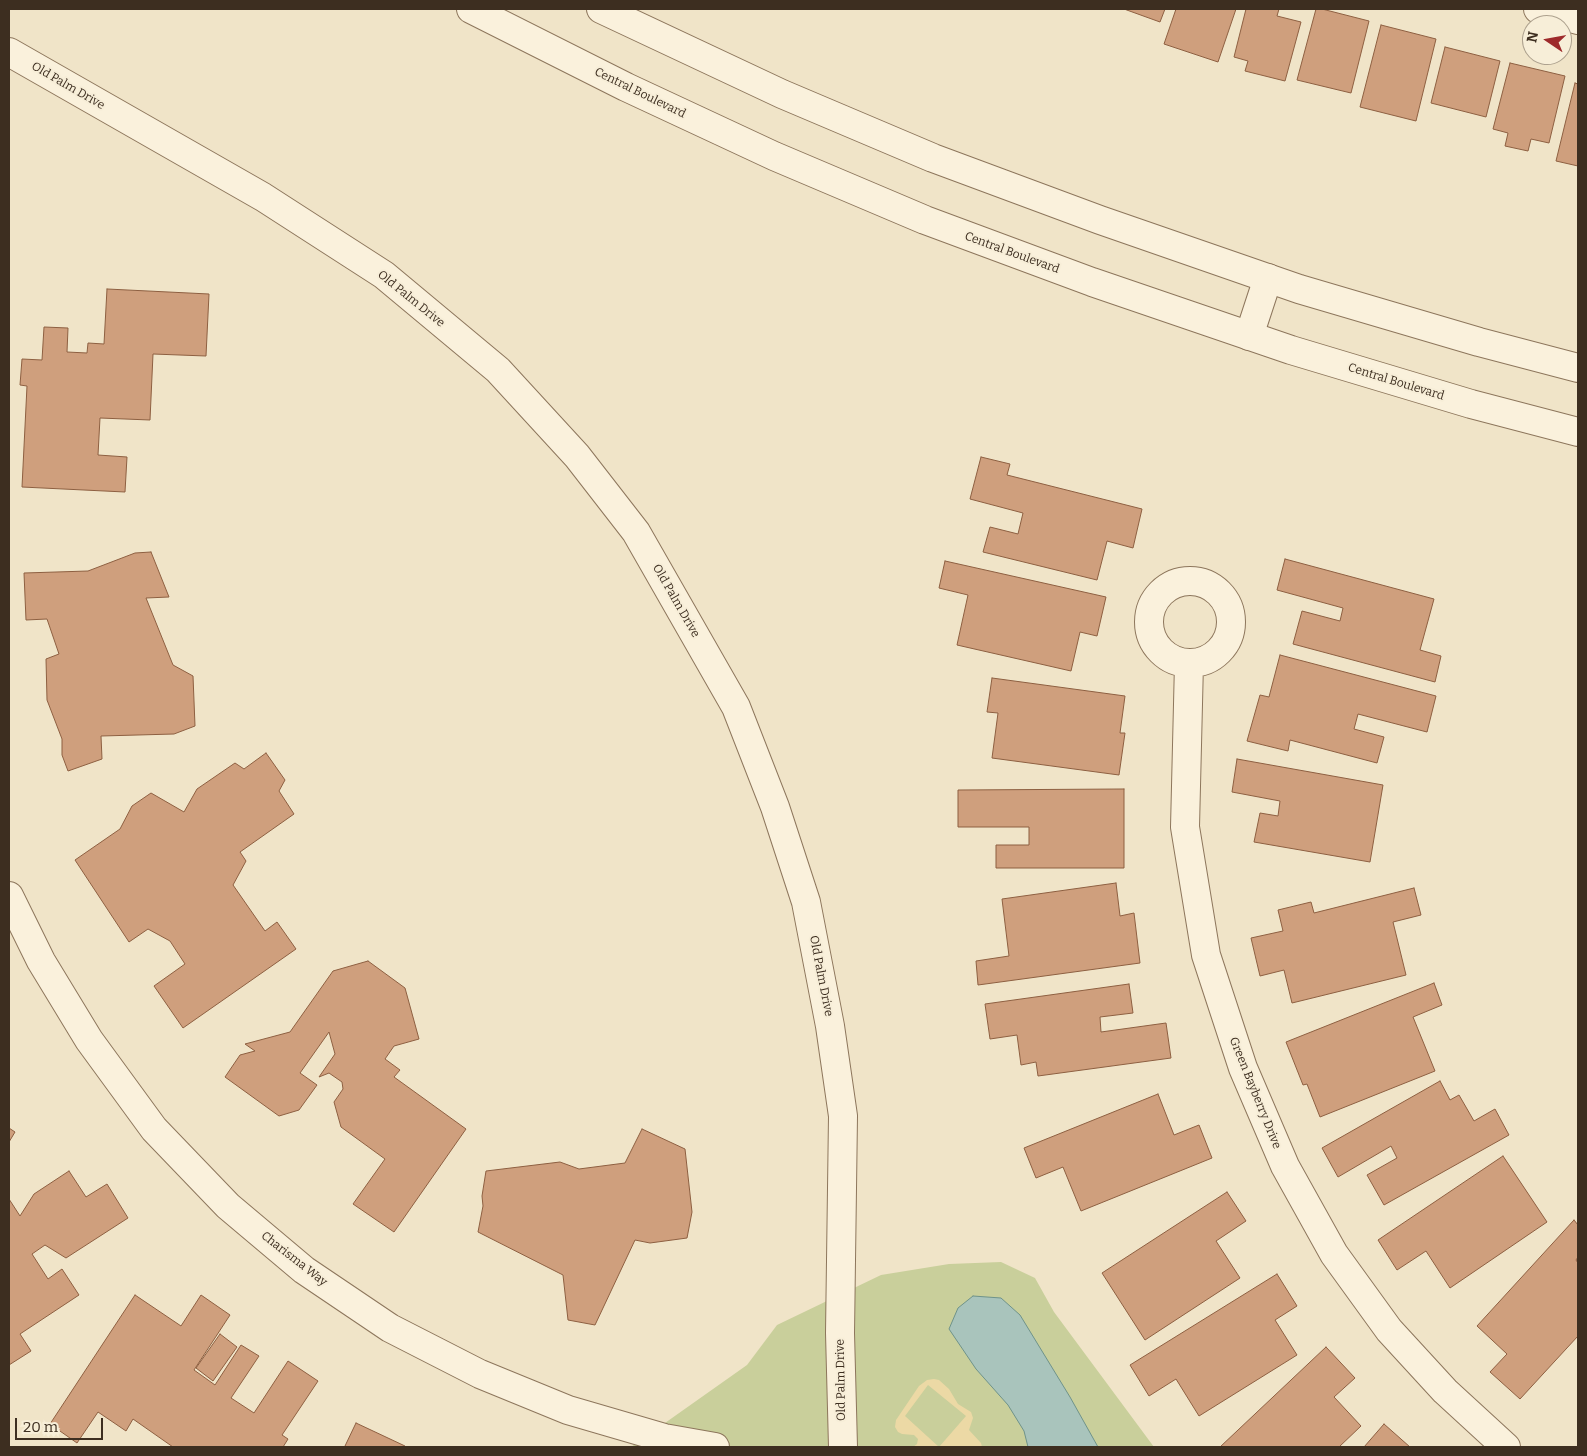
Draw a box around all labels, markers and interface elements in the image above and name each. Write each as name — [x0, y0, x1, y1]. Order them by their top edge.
north arrow — [1522, 15, 1572, 65]
text: N — [1523, 30, 1542, 44]
street label: Old Palm Drive — [29, 59, 107, 113]
street label: Central Boulevard — [592, 65, 688, 121]
street label: Central Boulevard — [963, 229, 1061, 277]
street label: Old Palm Drive — [375, 268, 447, 330]
street label: Central Boulevard — [1346, 361, 1446, 403]
street label: Old Palm Drive — [649, 562, 703, 640]
street label: Old Palm Drive — [806, 934, 836, 1018]
street label: Green Bayberry Drive — [1226, 1035, 1284, 1151]
street label: Charisma Way — [258, 1229, 330, 1289]
street label: Old Palm Drive — [833, 1339, 849, 1421]
scale bar — [18, 1408, 105, 1440]
text: 20 m — [23, 1418, 58, 1436]

